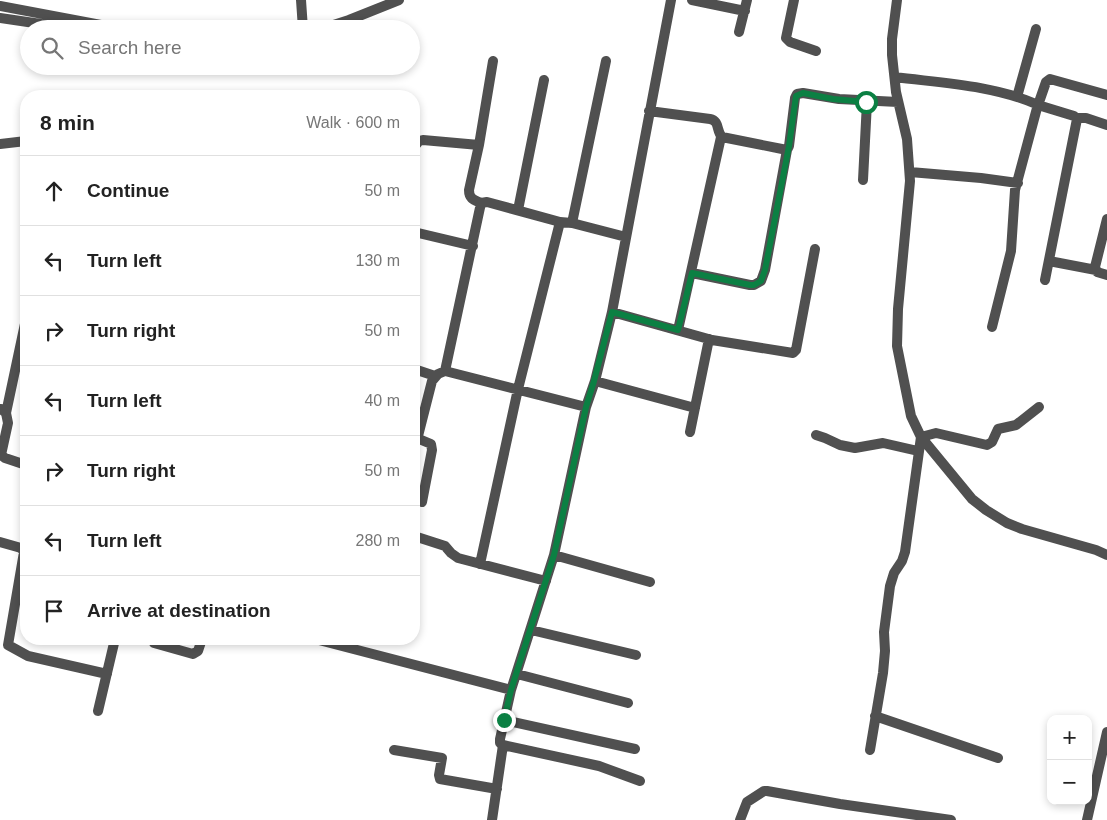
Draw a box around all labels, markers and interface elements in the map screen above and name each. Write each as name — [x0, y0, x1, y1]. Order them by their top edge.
search box — [20, 20, 420, 75]
icon: search — [38, 34, 66, 62]
text: Search here — [78, 37, 182, 58]
route start — [855, 91, 878, 114]
text: 8 min — [40, 111, 95, 134]
text: Walk · 600 m — [306, 114, 400, 131]
icon: ahead — [40, 177, 68, 205]
text: Continue — [87, 180, 169, 201]
text: 50 m — [364, 182, 400, 199]
icon: left — [40, 247, 68, 275]
text: Turn left — [87, 250, 162, 271]
text: 130 m — [356, 252, 400, 269]
icon: right — [40, 317, 68, 345]
text: Turn right — [87, 320, 175, 341]
text: 50 m — [364, 322, 400, 339]
icon: left — [40, 387, 68, 415]
text: Turn left — [87, 390, 162, 411]
text: 40 m — [364, 392, 400, 409]
icon: right — [40, 457, 68, 485]
text: Turn right — [87, 460, 175, 481]
text: 50 m — [364, 462, 400, 479]
icon: left — [40, 527, 68, 555]
text: Turn left — [87, 530, 162, 551]
text: 280 m — [356, 532, 400, 549]
icon: arrive — [40, 597, 68, 625]
text: Arrive at destination — [87, 600, 271, 621]
route end — [493, 709, 516, 732]
map controls — [1047, 715, 1092, 805]
button: + — [1047, 715, 1092, 760]
button: − — [1047, 760, 1092, 805]

